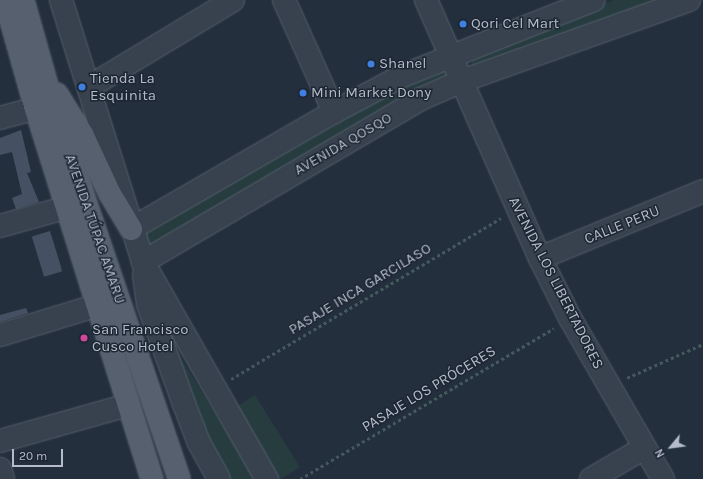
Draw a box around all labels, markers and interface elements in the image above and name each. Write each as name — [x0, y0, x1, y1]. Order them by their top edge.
place label: Qori Cel Mart — [471, 15, 559, 33]
marker: Qori Cel Mart — [458, 19, 468, 29]
place label: Shanel — [379, 55, 426, 73]
marker: Shanel — [366, 59, 376, 69]
place label: Tienda La Esquinita — [90, 69, 156, 104]
marker: Tienda La Esquinita — [77, 82, 87, 92]
place label: Mini Market Dony — [311, 84, 431, 102]
marker: Mini Market Dony — [298, 88, 308, 98]
street label: AVENIDA QOSQO — [291, 109, 395, 179]
street label: AVENIDA TÚPAC AMARU — [61, 152, 129, 306]
street label: AVENIDA LOS LIBERTADORES — [505, 194, 607, 372]
street label: CALLE PERU — [582, 202, 662, 248]
street label: PASAJE INCA GARCILASO — [285, 239, 435, 339]
place label: San Francisco Cusco Hotel — [92, 320, 189, 355]
marker: San Francisco Cusco Hotel — [79, 333, 89, 343]
street label: PASAJE LOS PRÓCERES — [359, 342, 499, 436]
north arrow — [651, 427, 691, 467]
scale bar — [14, 441, 65, 467]
text: N — [652, 446, 668, 460]
text: 20 m — [19, 449, 47, 463]

